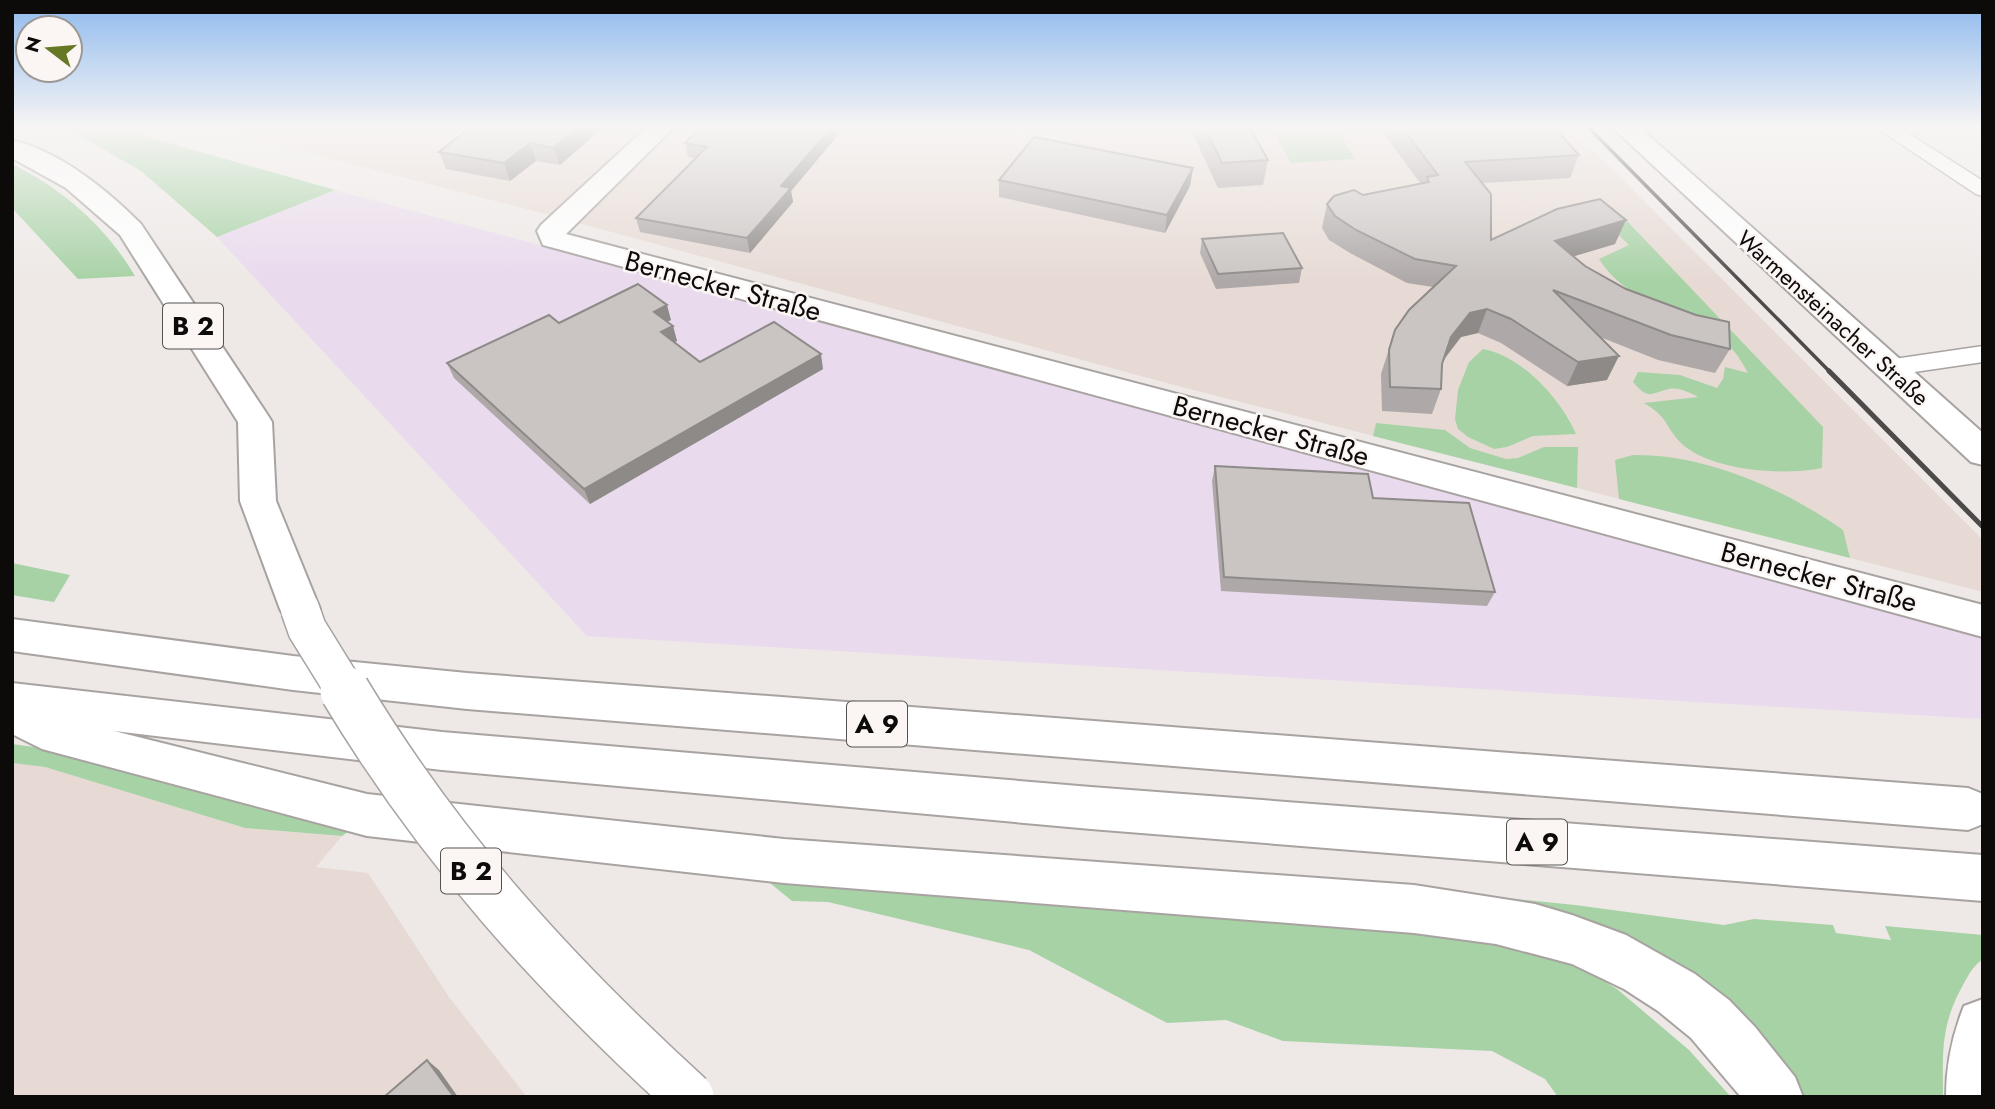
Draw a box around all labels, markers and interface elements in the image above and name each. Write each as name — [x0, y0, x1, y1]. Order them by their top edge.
north arrow — [14, 14, 84, 84]
text: N — [18, 33, 48, 55]
street label: Warmensteinacher Straße — [1729, 222, 1937, 414]
street label: Bernecker Straße — [620, 240, 826, 332]
road number: B 2 — [163, 304, 223, 348]
street label: Bernecker Straße — [1168, 385, 1374, 477]
street label: Bernecker Straße — [1716, 531, 1922, 623]
road number: A 9 — [847, 702, 907, 746]
road number: A 9 — [1507, 820, 1567, 864]
road number: B 2 — [441, 848, 501, 894]

